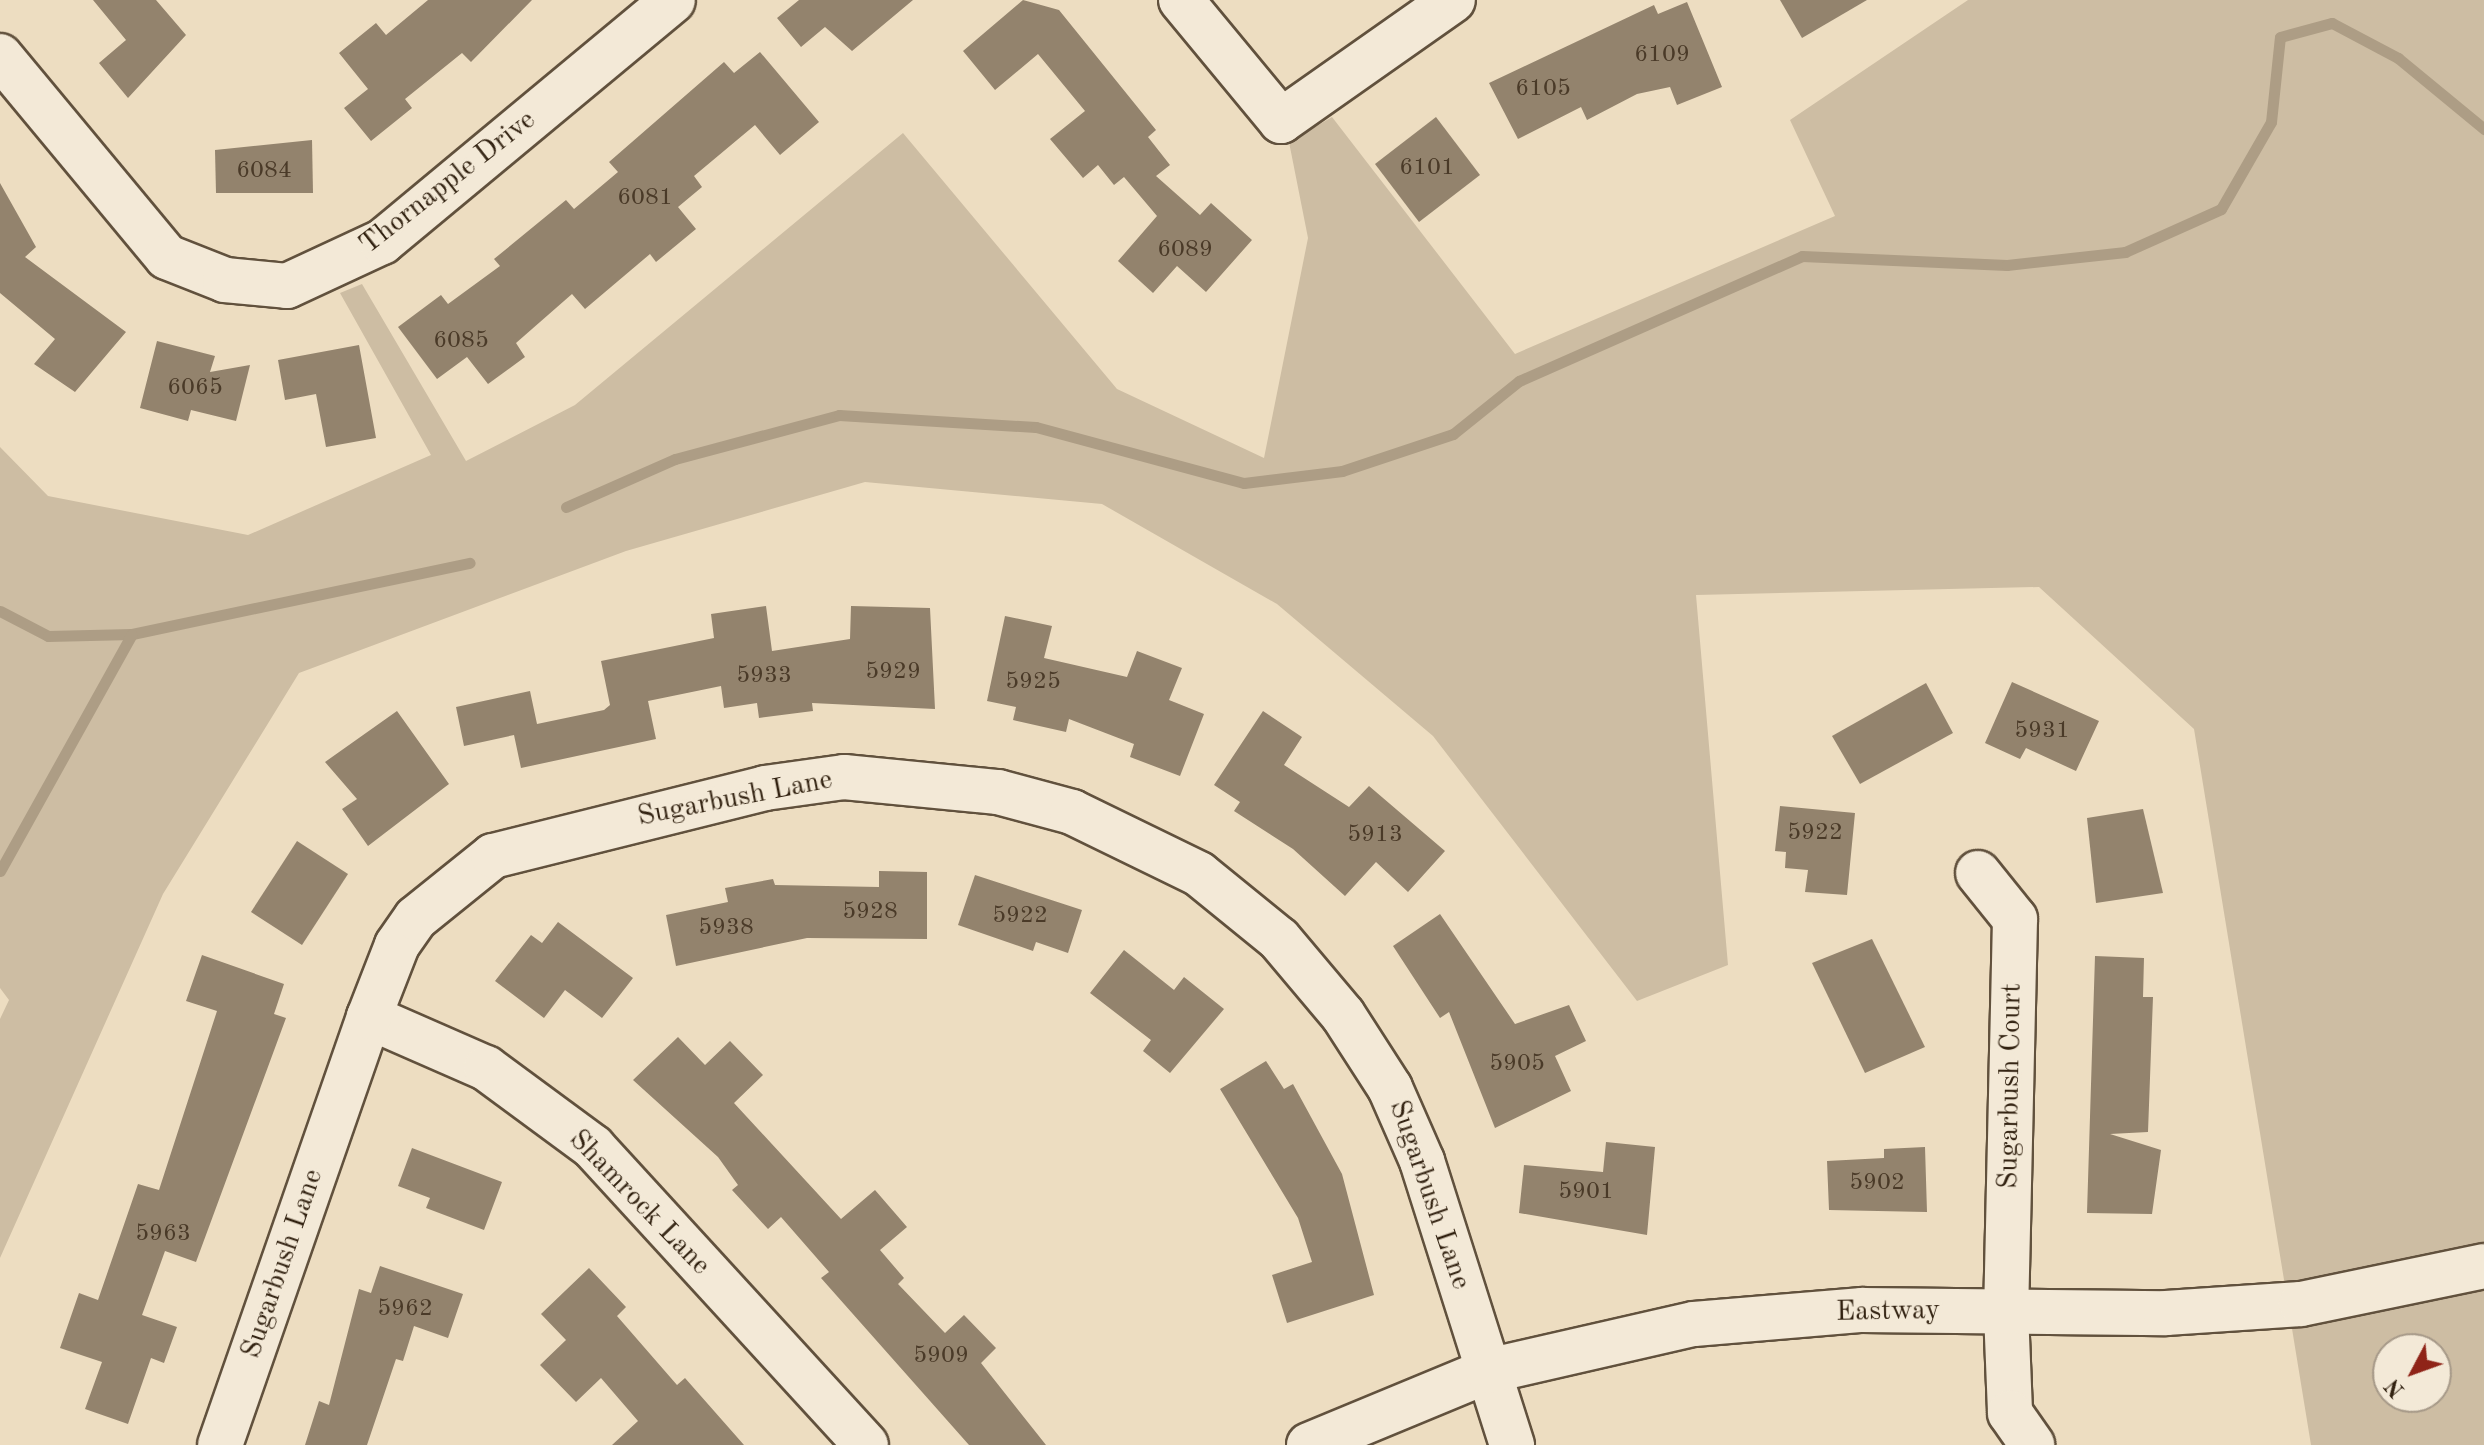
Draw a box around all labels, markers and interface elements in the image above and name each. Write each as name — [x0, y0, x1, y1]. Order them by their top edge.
house number: 6109 — [1634, 42, 1690, 70]
house number: 6105 — [1515, 76, 1571, 104]
street label: Thornapple Drive — [353, 104, 543, 262]
house number: 6101 — [1399, 155, 1455, 183]
house number: 6084 — [236, 158, 292, 186]
house number: 6081 — [617, 185, 673, 213]
house number: 6089 — [1157, 237, 1213, 265]
house number: 6085 — [433, 328, 489, 356]
house number: 6065 — [167, 375, 223, 403]
house number: 5929 — [865, 659, 921, 687]
house number: 5933 — [736, 663, 792, 691]
house number: 5925 — [1005, 669, 1061, 697]
house number: 5931 — [2014, 718, 2070, 746]
street label: Sugarbush Lane — [635, 764, 835, 834]
house number: 5922 — [1787, 820, 1843, 848]
house number: 5913 — [1347, 822, 1403, 850]
house number: 5928 — [842, 899, 898, 927]
house number: 5922 — [992, 903, 1048, 931]
house number: 5938 — [698, 915, 754, 943]
street label: Sugarbush Court — [1992, 983, 2030, 1189]
house number: 5905 — [1489, 1051, 1545, 1079]
street label: Sugarbush Lane — [1381, 1096, 1477, 1294]
street label: Shamrock Lane — [561, 1123, 717, 1283]
street label: Sugarbush Lane — [235, 1165, 331, 1363]
house number: 5902 — [1849, 1170, 1905, 1198]
house number: 5901 — [1558, 1179, 1614, 1207]
house number: 5963 — [135, 1221, 191, 1249]
street label: Eastway — [1836, 1294, 1940, 1330]
house number: 5962 — [377, 1296, 433, 1324]
north arrow — [2372, 1333, 2452, 1413]
house number: 5909 — [913, 1343, 969, 1371]
text: N — [2382, 1374, 2409, 1401]

